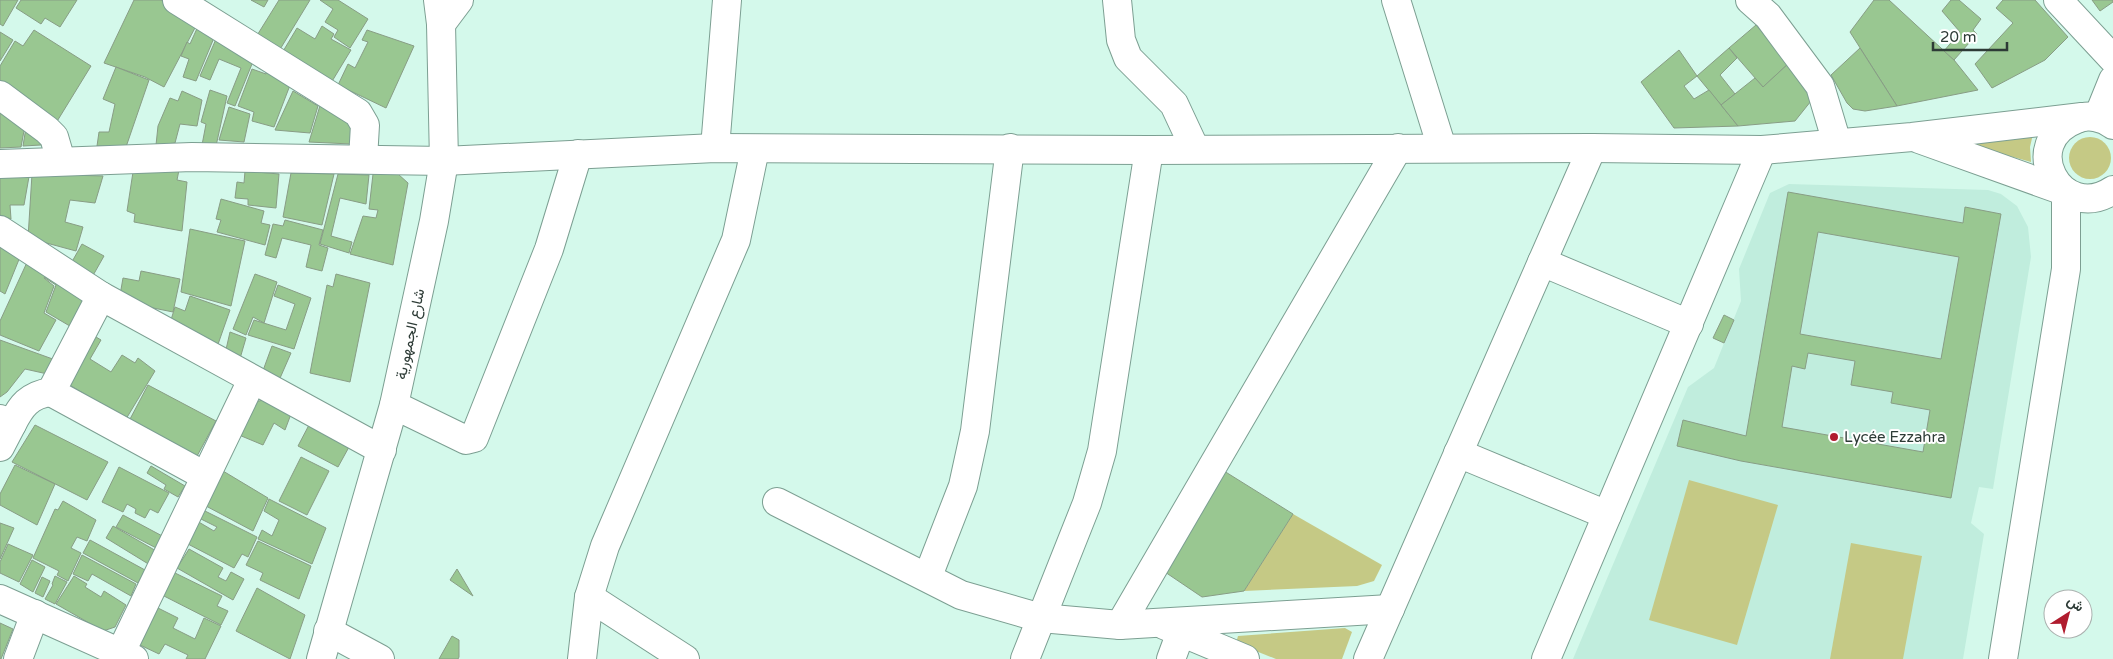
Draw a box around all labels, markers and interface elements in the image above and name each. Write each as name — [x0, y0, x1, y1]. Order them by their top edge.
scale bar — [1933, 20, 2007, 52]
text: 20 m — [1940, 28, 1977, 46]
street label: شارع الجمهورية — [392, 287, 430, 381]
place label: Lycée Ezzahra — [1844, 428, 1946, 446]
marker: Lycée Ezzahra — [1828, 431, 1840, 443]
north arrow — [2043, 589, 2093, 639]
text: ش — [2064, 592, 2087, 616]

